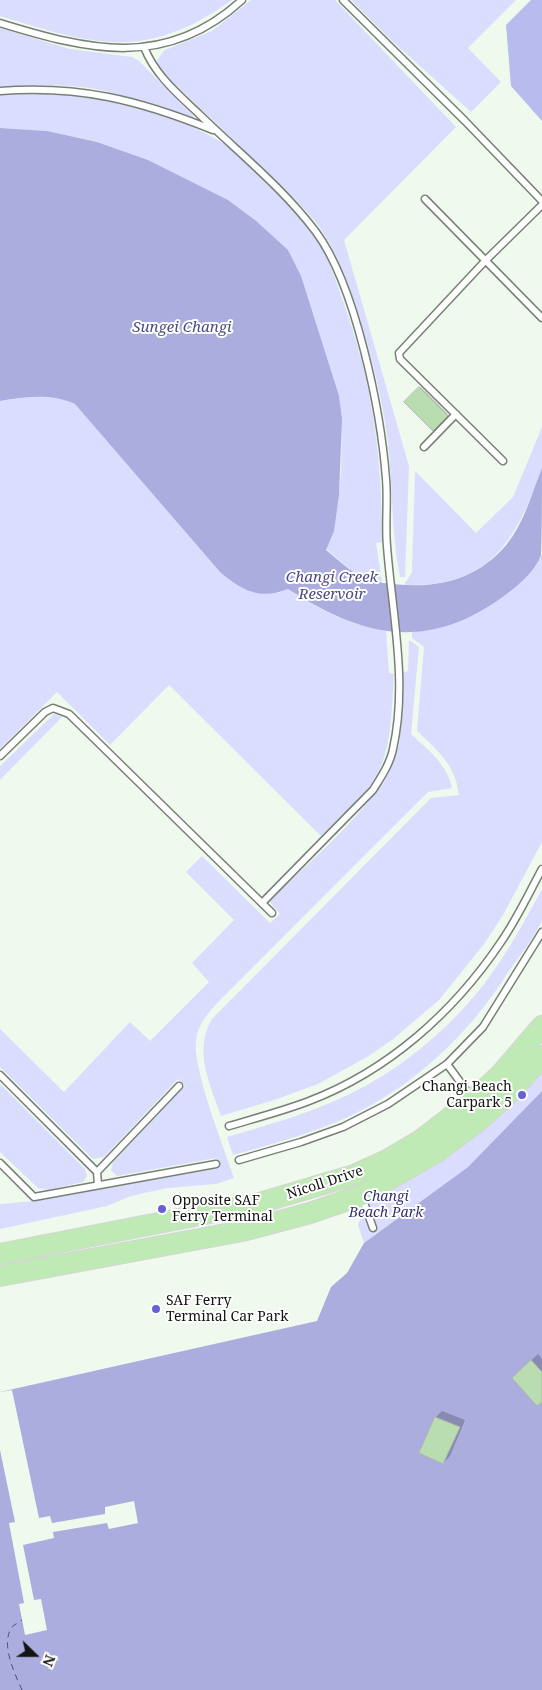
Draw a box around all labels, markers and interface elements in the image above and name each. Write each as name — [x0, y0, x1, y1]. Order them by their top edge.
water label: Sungei Changi — [132, 319, 232, 337]
water label: Changi Creek Reservoir — [286, 569, 378, 604]
place label: Changi Beach Carpark 5 — [422, 1079, 512, 1112]
marker: Changi Beach Carpark 5 — [516, 1089, 528, 1101]
street label: Nicoll Drive — [285, 1163, 365, 1203]
park label: Changi Beach Park — [349, 1189, 423, 1222]
place label: Opposite SAF Ferry Terminal — [172, 1193, 273, 1226]
marker: Opposite SAF Ferry Terminal — [156, 1203, 168, 1215]
place label: SAF Ferry Terminal Car Park — [166, 1293, 288, 1325]
marker: SAF Ferry Terminal Car Park — [150, 1303, 162, 1315]
north arrow — [10, 1630, 60, 1680]
text: N — [38, 1652, 60, 1669]

